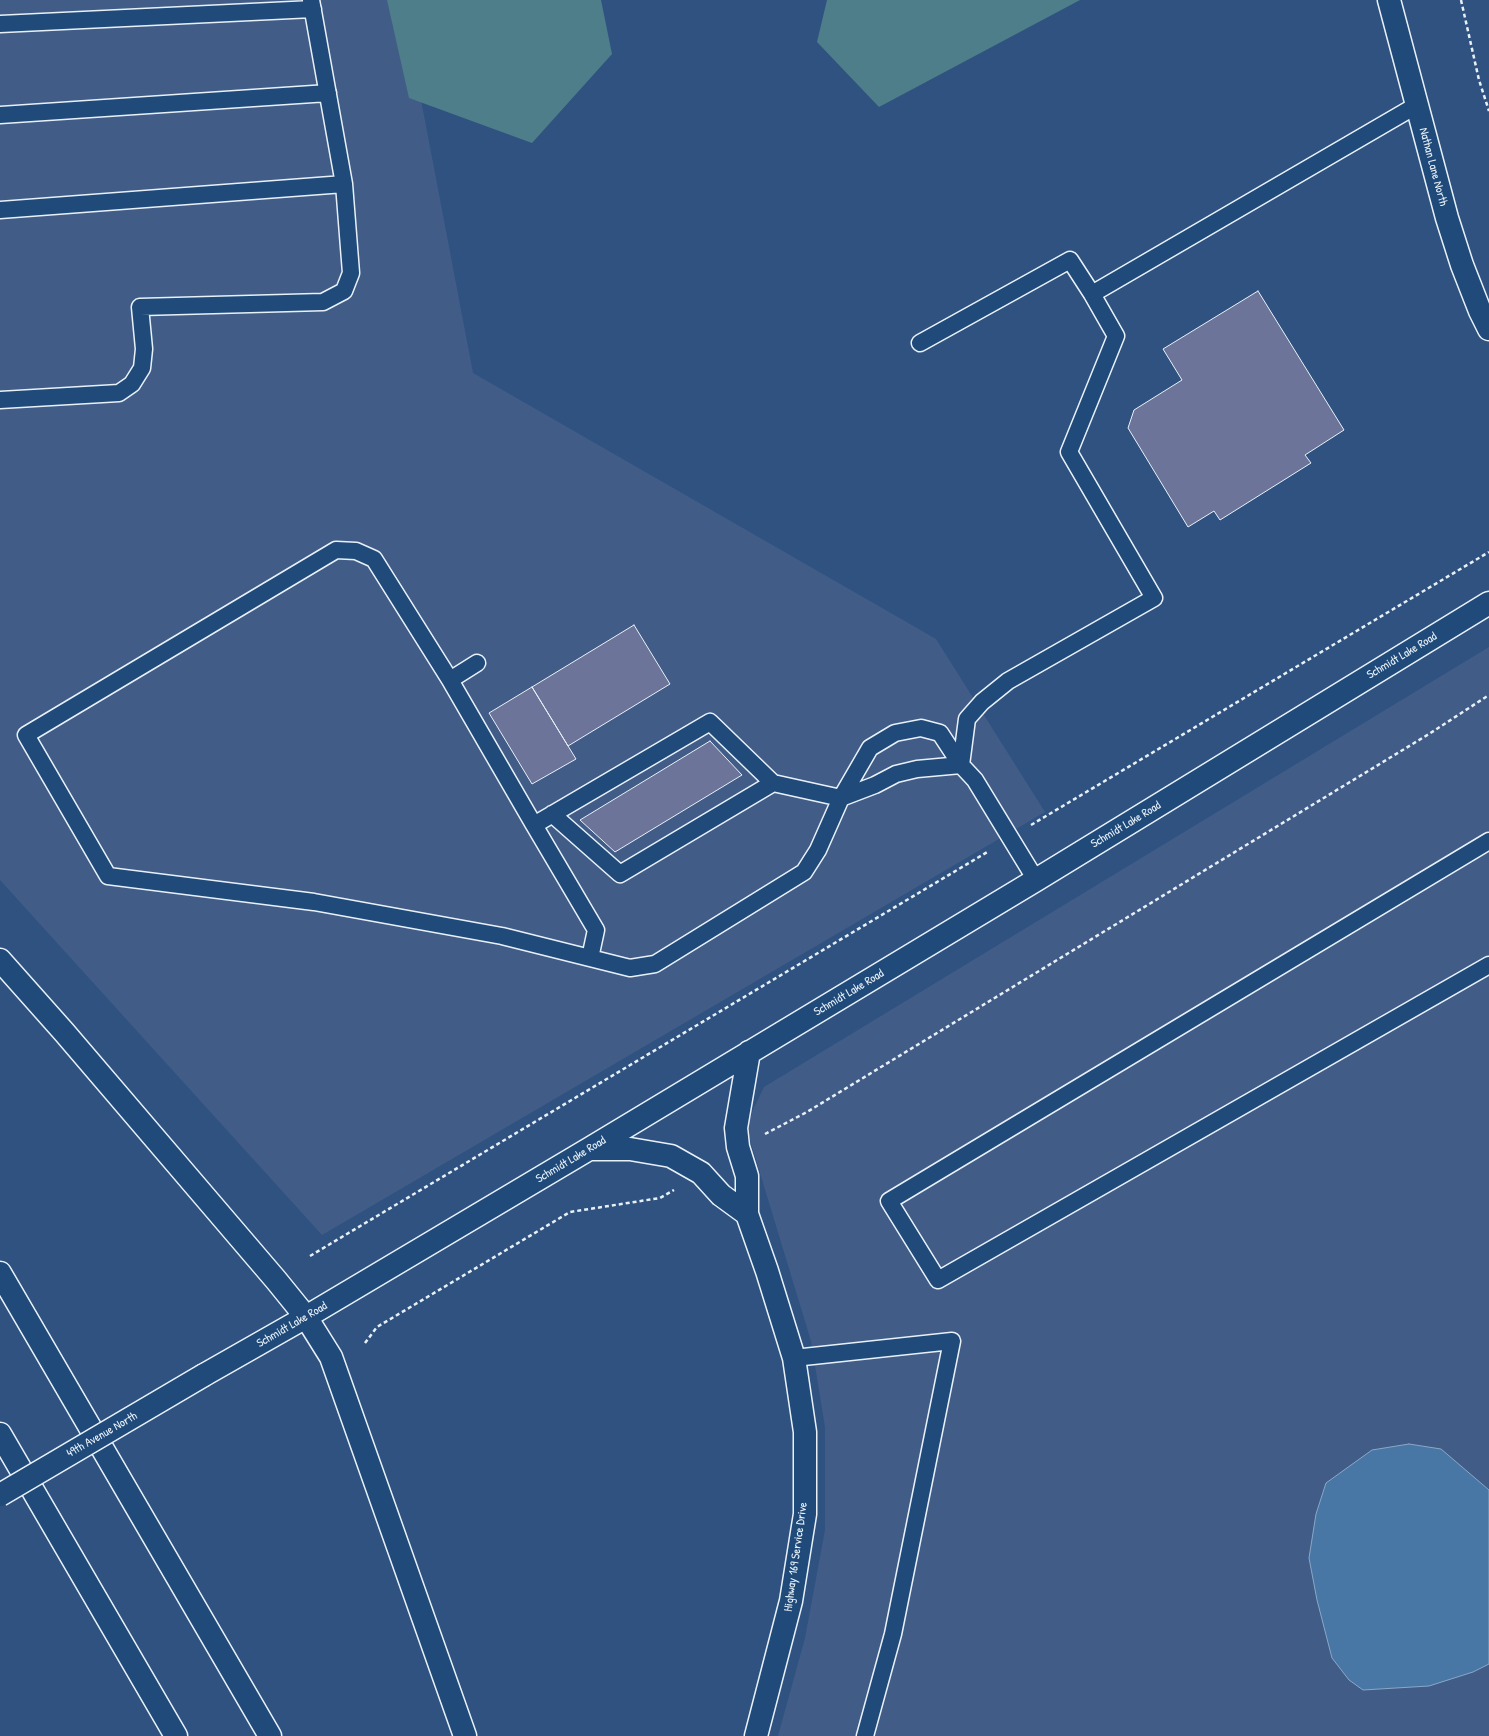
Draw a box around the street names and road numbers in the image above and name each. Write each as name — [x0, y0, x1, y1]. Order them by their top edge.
street label: Nathan Lane North — [1416, 126, 1450, 208]
street label: Schmidt Lake Road — [1364, 629, 1440, 683]
street label: Schmidt Lake Road — [1088, 798, 1164, 852]
street label: Schmidt Lake Road — [811, 966, 887, 1020]
street label: Schmidt Lake Road — [533, 1133, 609, 1187]
street label: Schmidt Lake Road — [254, 1299, 330, 1351]
street label: 49th Avenue North — [64, 1409, 140, 1461]
street label: Highway 169 Service Drive — [781, 1501, 811, 1613]

